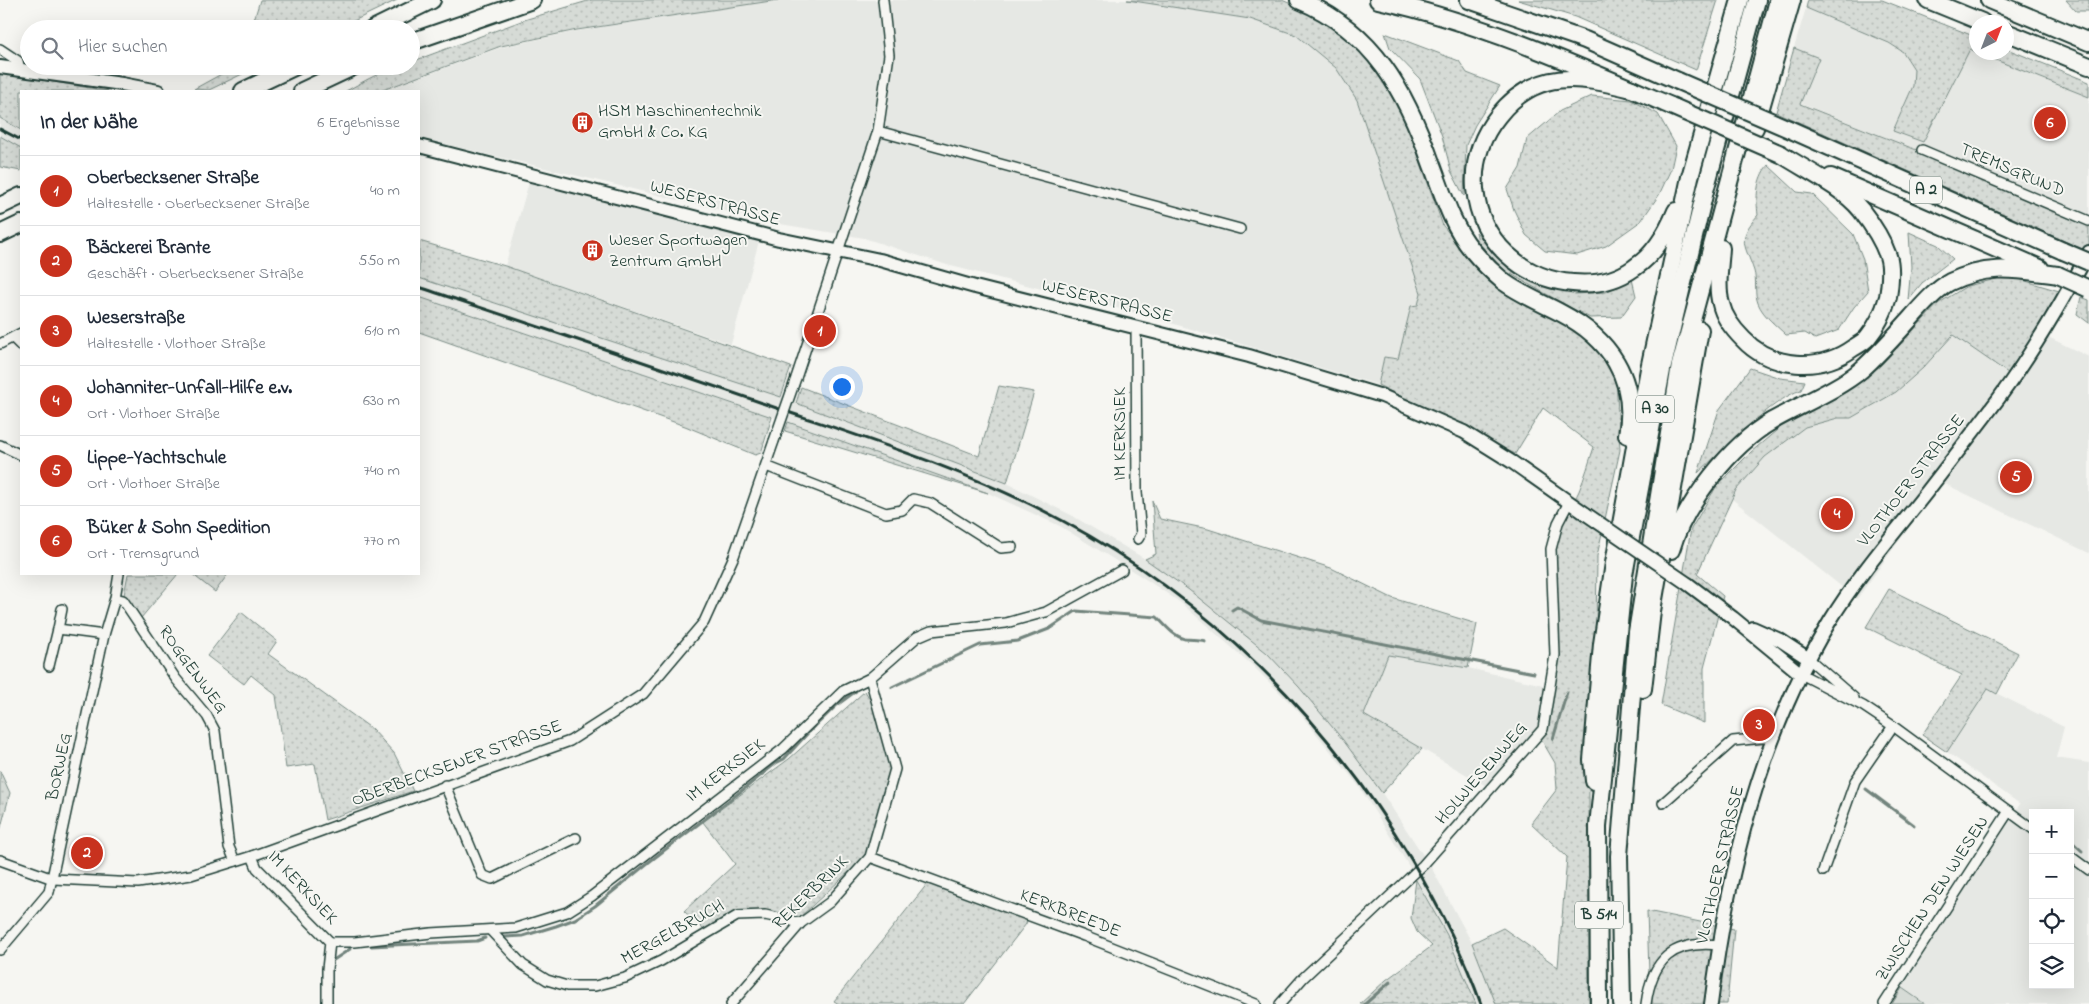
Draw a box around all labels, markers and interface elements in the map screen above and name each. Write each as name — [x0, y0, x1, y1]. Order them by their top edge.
north arrow — [1969, 15, 2014, 60]
search box — [20, 20, 420, 75]
icon: search — [38, 34, 66, 62]
text: Hier suchen — [78, 34, 167, 61]
place label: HSM Maschinentechnik GmbH & Co. KG — [598, 99, 762, 146]
pin: 6 — [2034, 104, 2066, 142]
text: In der Nähe — [40, 108, 138, 138]
building icon: HSM Maschinentechnik GmbH & Co. KG — [570, 110, 594, 134]
text: 6 Ergebnisse — [317, 111, 400, 135]
street label: TREMSGRUND — [1956, 137, 2068, 205]
text: Oberbecksener Straße — [87, 165, 259, 192]
street label: WESERSTRASSE — [647, 174, 783, 234]
road number: A 2 — [1910, 176, 1942, 204]
text: 1 — [53, 179, 59, 203]
text: 40 m — [370, 179, 400, 203]
text: Haltestelle · Oberbecksener Straße — [87, 192, 310, 216]
place label: Weser Sportwagen Zentrum GmbH — [609, 228, 747, 275]
text: Bäckerei Brante — [87, 235, 210, 262]
building icon: Weser Sportwagen Zentrum GmbH — [581, 239, 605, 263]
text: 2 — [52, 249, 60, 273]
text: 550 m — [358, 249, 400, 273]
text: Geschäft · Oberbecksener Straße — [87, 262, 304, 286]
street label: WESERSTRASSE — [1039, 273, 1175, 331]
text: Weserstraße — [87, 305, 185, 332]
pin: 1 — [804, 312, 836, 350]
text: 3 — [53, 319, 59, 343]
text: 610 m — [365, 319, 400, 343]
text: Haltestelle · Vlothoer Straße — [87, 332, 266, 356]
your location — [829, 374, 855, 400]
text: Johanniter-Unfall-Hilfe e.v. — [87, 375, 292, 402]
street label: IM KERKSIEK — [1108, 387, 1134, 481]
text: 4 — [53, 389, 59, 413]
text: 630 m — [363, 389, 400, 413]
road number: A 30 — [1636, 396, 1674, 422]
text: Ort · Vlothoer Straße — [87, 402, 220, 426]
street label: VLOTHOER STRASSE — [1851, 409, 1972, 554]
text: Lippe-Yachtschule — [87, 445, 226, 472]
pin: 5 — [2000, 458, 2032, 496]
text: 5 — [51, 459, 61, 483]
text: 740 m — [363, 459, 400, 483]
text: Ort · Vlothoer Straße — [87, 472, 220, 496]
pin: 4 — [1821, 495, 1853, 533]
text: Büker & Sohn Spedition — [87, 515, 270, 542]
text: 6 — [52, 529, 60, 553]
text: 770 m — [363, 529, 400, 553]
text: Ort · Tremsgrund — [87, 542, 199, 566]
street label: ROGGENWEG — [151, 621, 233, 719]
pin: 3 — [1743, 706, 1775, 744]
street label: OBERBECKSENER STRASSE — [348, 714, 566, 814]
street label: HOLWIESENWEG — [1430, 717, 1534, 831]
street label: BORWEG — [40, 731, 80, 804]
street label: IM KERKSIEK — [681, 732, 771, 809]
street label: VLOTHOER STRASSE — [1690, 783, 1752, 948]
map controls — [2029, 809, 2074, 989]
button: + — [2029, 809, 2074, 854]
street label: ZWISCHEN DEN WIESEN — [1870, 811, 1996, 987]
pin: 2 — [71, 834, 103, 872]
street label: IM KERKSIEK — [261, 845, 344, 931]
street label: REKERBRINK — [767, 850, 855, 936]
button: − — [2029, 854, 2074, 899]
street label: KERKBREEDE — [1016, 883, 1124, 945]
street label: MERGELBRUCH — [617, 894, 729, 972]
button: locate — [2029, 899, 2074, 944]
road number: B 514 — [1575, 902, 1623, 928]
button: layers — [2029, 944, 2074, 989]

